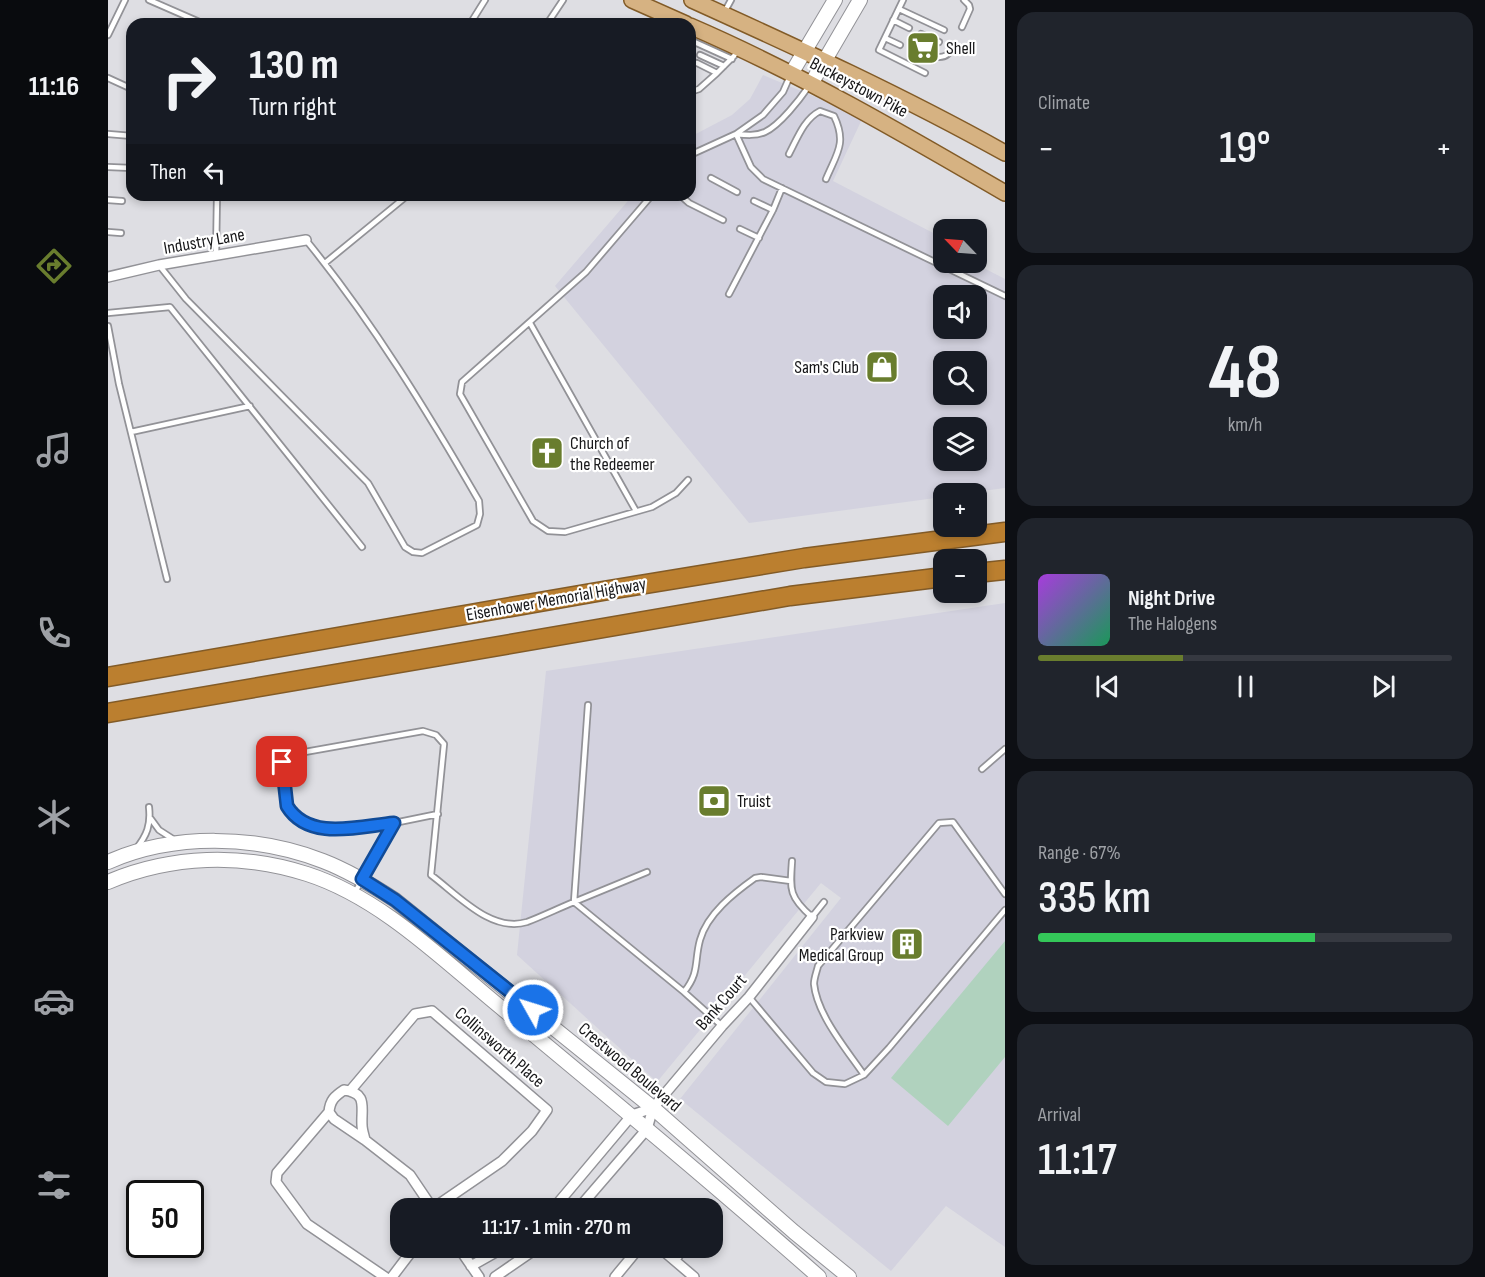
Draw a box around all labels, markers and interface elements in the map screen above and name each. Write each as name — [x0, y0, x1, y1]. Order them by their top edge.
supermarket icon: Shell — [905, 30, 941, 66]
place label: Shell — [946, 38, 975, 59]
text: 130 m — [249, 40, 339, 91]
icon: right — [150, 42, 228, 120]
street label: Buckeystown Pike — [806, 53, 911, 122]
text: 11:16 — [29, 71, 79, 103]
text: Turn right — [249, 91, 336, 123]
text: Climate — [1038, 91, 1090, 115]
text: 19° — [1219, 121, 1271, 176]
text: − — [1038, 129, 1054, 169]
text: + — [1436, 129, 1452, 169]
icon: left — [198, 156, 231, 189]
text: Then — [150, 159, 186, 186]
north arrow — [933, 219, 987, 273]
map controls — [933, 219, 987, 603]
street label: Industry Lane — [162, 224, 246, 259]
icon: directions — [33, 245, 75, 287]
button: sound — [933, 285, 987, 339]
text: 48 — [1208, 327, 1282, 420]
shop icon: Sam's Club — [864, 349, 900, 385]
button: search — [933, 351, 987, 405]
place label: Sam's Club — [794, 357, 859, 378]
text: km/h — [1228, 413, 1262, 437]
button: layers — [933, 417, 987, 471]
icon: music — [33, 429, 75, 471]
place label: Church of the Redeemer — [570, 433, 655, 475]
church icon: Church of the Redeemer — [529, 435, 565, 471]
button: + — [933, 483, 987, 537]
button: − — [933, 549, 987, 603]
street label: Eisenhower Memorial Highway — [465, 573, 648, 626]
text: Night Drive — [1128, 585, 1215, 612]
icon: phone — [33, 612, 75, 654]
text: The Halogens — [1128, 612, 1217, 636]
icon: previous — [1091, 670, 1124, 703]
icon: pause — [1229, 670, 1262, 703]
icon: next — [1367, 670, 1400, 703]
pin — [256, 736, 307, 787]
icon: arrive — [265, 745, 298, 778]
bank icon: Truist — [696, 783, 732, 819]
place label: Truist — [737, 791, 771, 812]
icon: climate — [33, 796, 75, 838]
text: Range · 67% — [1038, 841, 1121, 865]
text: 335 km — [1038, 871, 1151, 926]
place label: Parkview Medical Group — [799, 924, 884, 966]
building icon: Parkview Medical Group — [889, 926, 925, 962]
street label: Bank Court — [692, 970, 752, 1034]
position arrow — [501, 978, 565, 1042]
icon: car — [33, 980, 75, 1022]
street label: Collinsworth Place — [451, 1003, 549, 1092]
street label: Crestwood Boulevard — [574, 1018, 685, 1116]
text: Arrival — [1038, 1103, 1081, 1127]
text: 11:17 — [1038, 1133, 1117, 1188]
icon: filters — [33, 1164, 75, 1206]
speed limit sign: 50 — [126, 1180, 204, 1258]
text: 11:17 · 1 min · 270 m — [482, 1214, 631, 1241]

